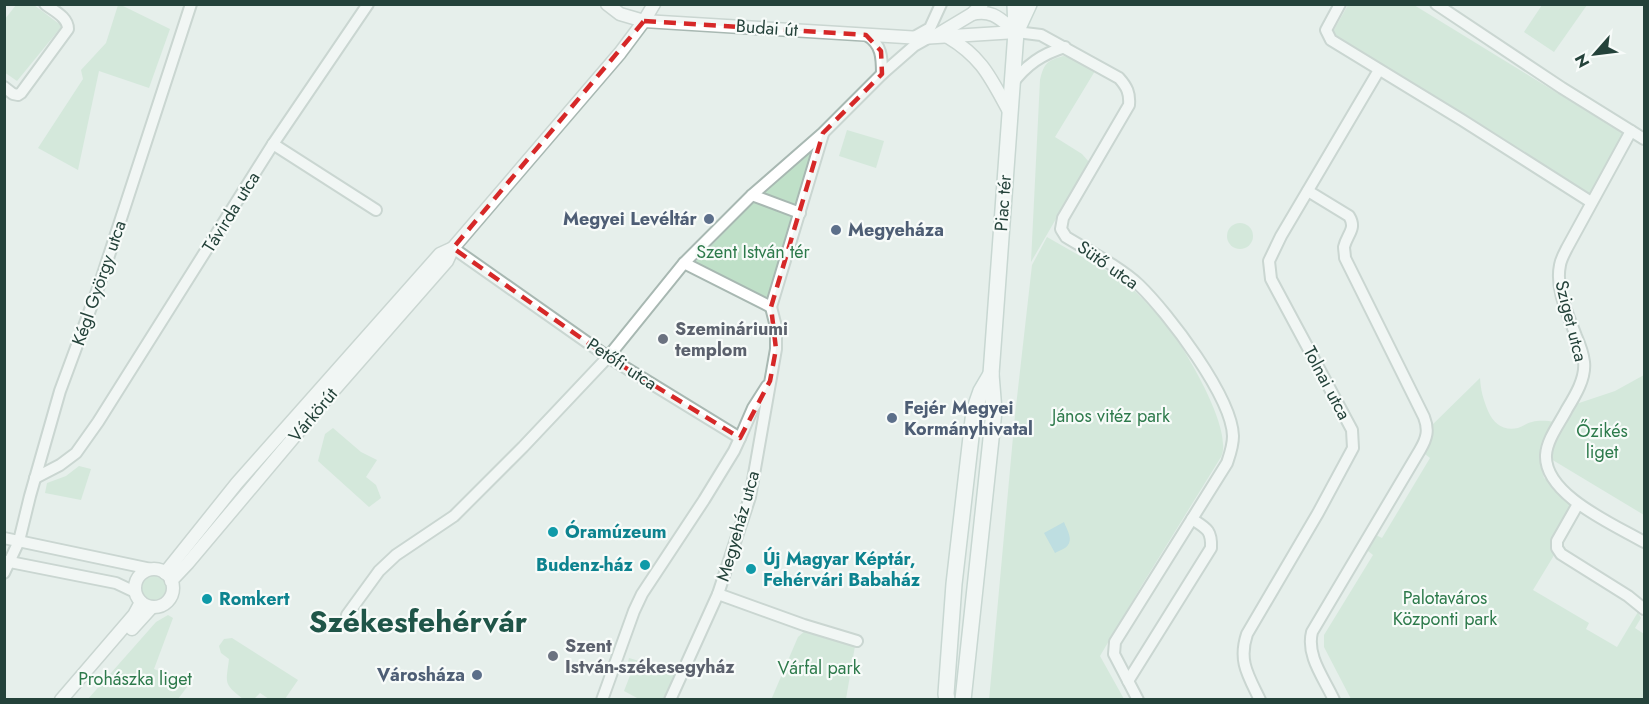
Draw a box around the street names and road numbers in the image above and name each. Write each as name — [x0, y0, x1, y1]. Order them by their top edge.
street label: Budai út — [735, 13, 800, 43]
street label: Távirda utca — [196, 166, 266, 258]
street label: Piac tér — [988, 173, 1018, 232]
street label: Kégl György utca — [65, 217, 133, 349]
street label: Sütő utca — [1072, 234, 1144, 296]
street label: Sziget utca — [1548, 278, 1594, 364]
street label: Petőfi utca — [582, 332, 662, 396]
street label: Tolnai utca — [1297, 342, 1357, 424]
street label: Várkörút — [282, 382, 344, 448]
street label: Megyeház utca — [710, 468, 766, 584]

